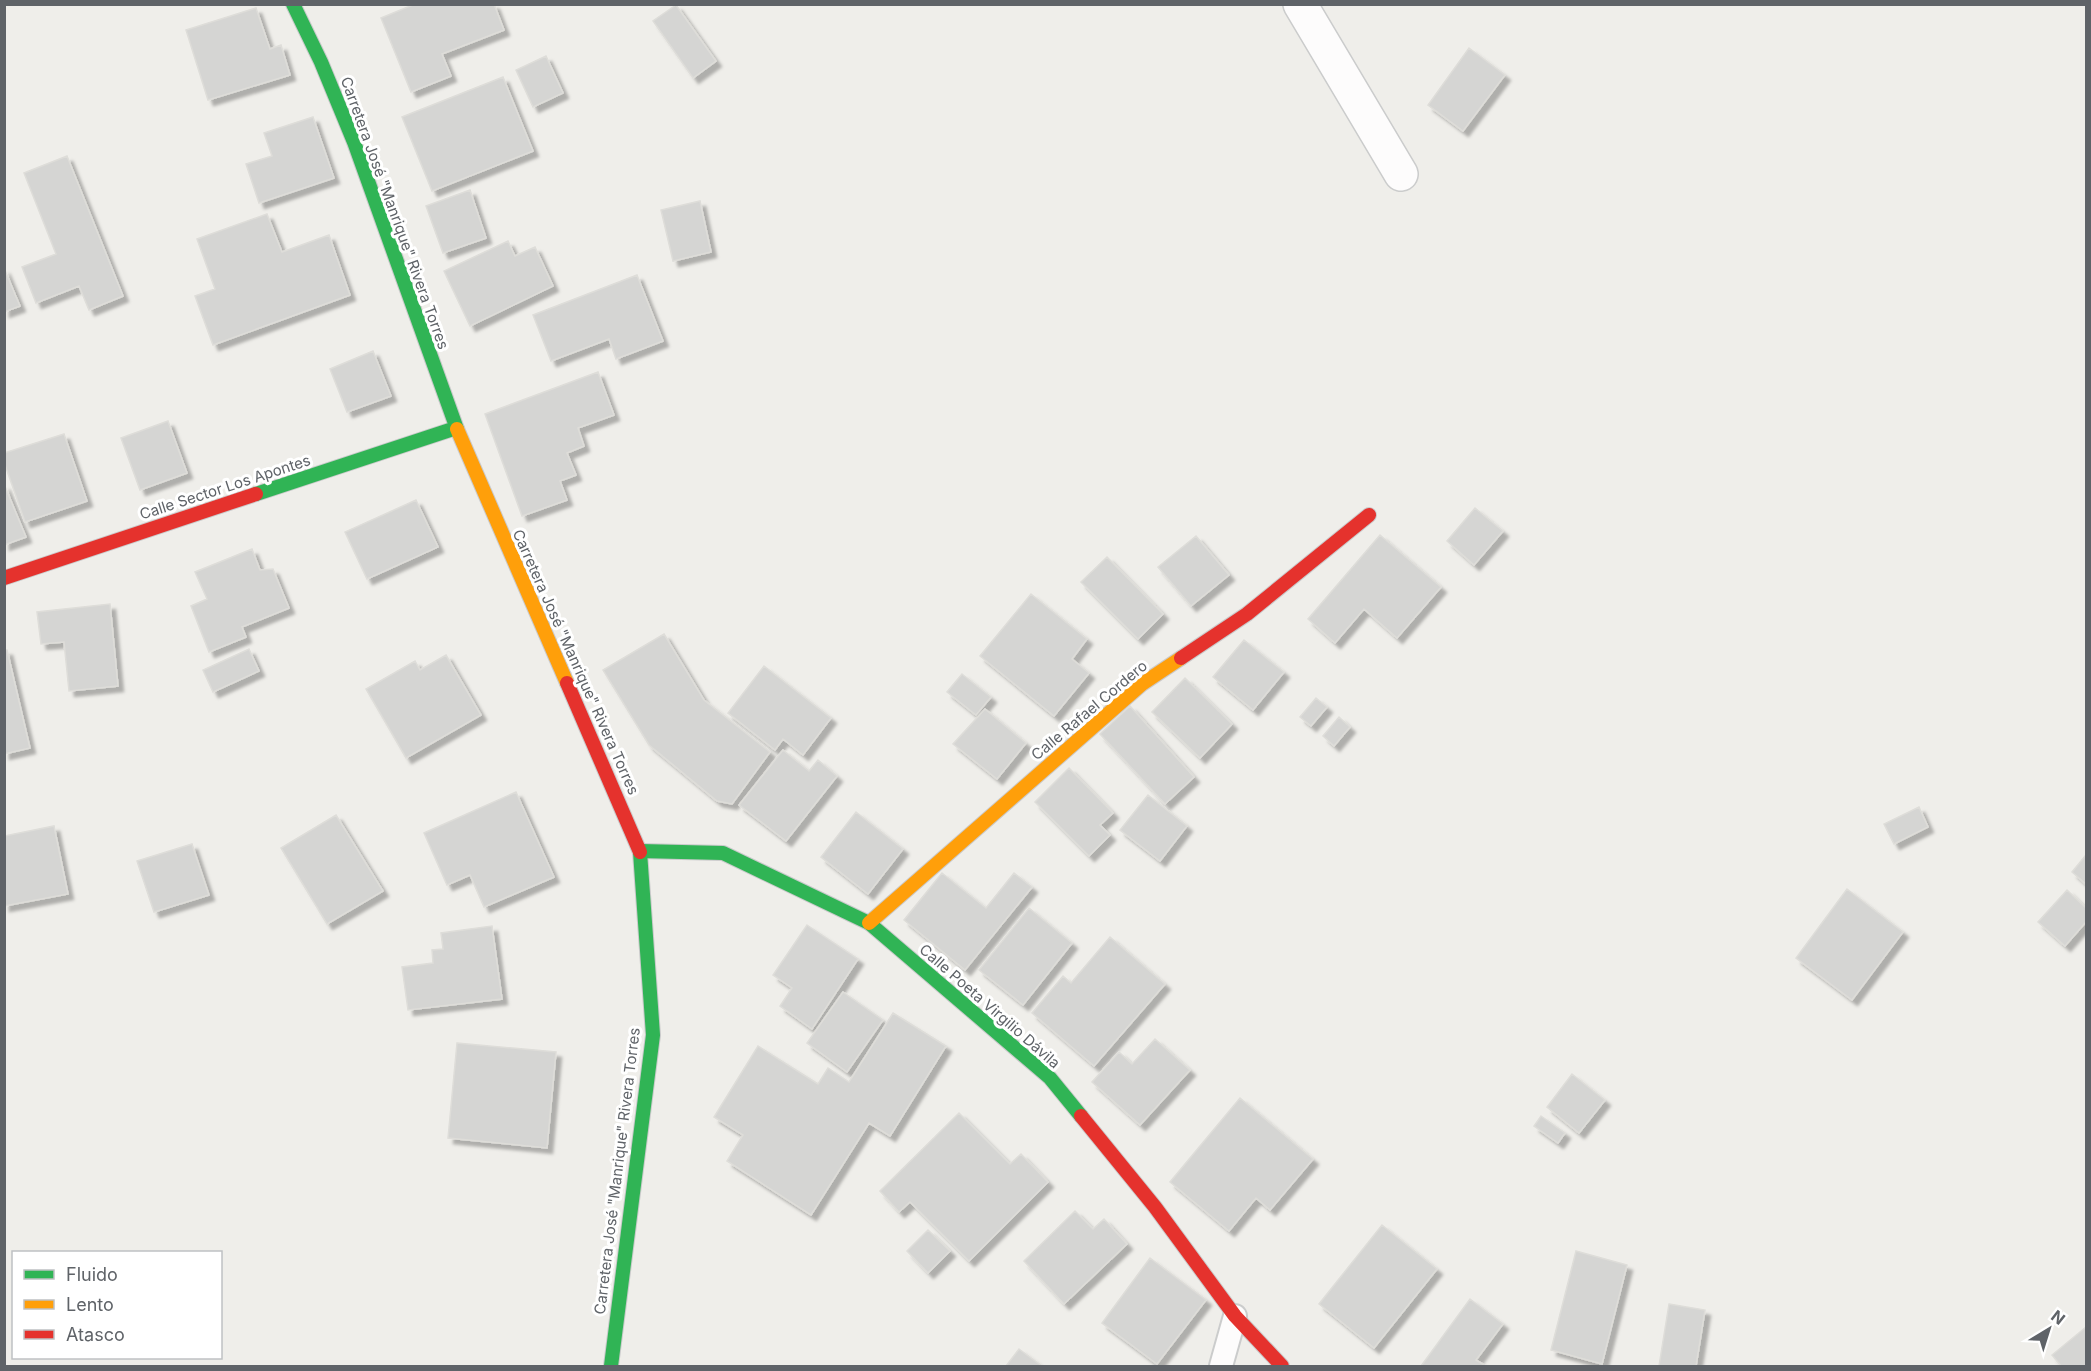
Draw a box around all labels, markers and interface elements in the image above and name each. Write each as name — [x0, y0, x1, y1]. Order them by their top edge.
street label: Carretera José "Manrique" Rivera Torres — [337, 74, 453, 352]
street label: Calle Sector Los Apontes — [137, 450, 313, 524]
street label: Carretera José "Manrique" Rivera Torres — [509, 526, 643, 798]
street label: Calle Rafael Cordero — [1027, 656, 1151, 764]
street label: Calle Poeta Virgilio Dávila — [916, 940, 1064, 1072]
street label: Carretera José "Manrique" Rivera Torres — [590, 1027, 644, 1315]
legend — [12, 1251, 222, 1359]
text: Fluido — [66, 1264, 118, 1285]
text: Lento — [66, 1294, 114, 1315]
north arrow — [2019, 1299, 2079, 1359]
text: N — [2047, 1306, 2069, 1329]
text: Atasco — [66, 1324, 125, 1345]

